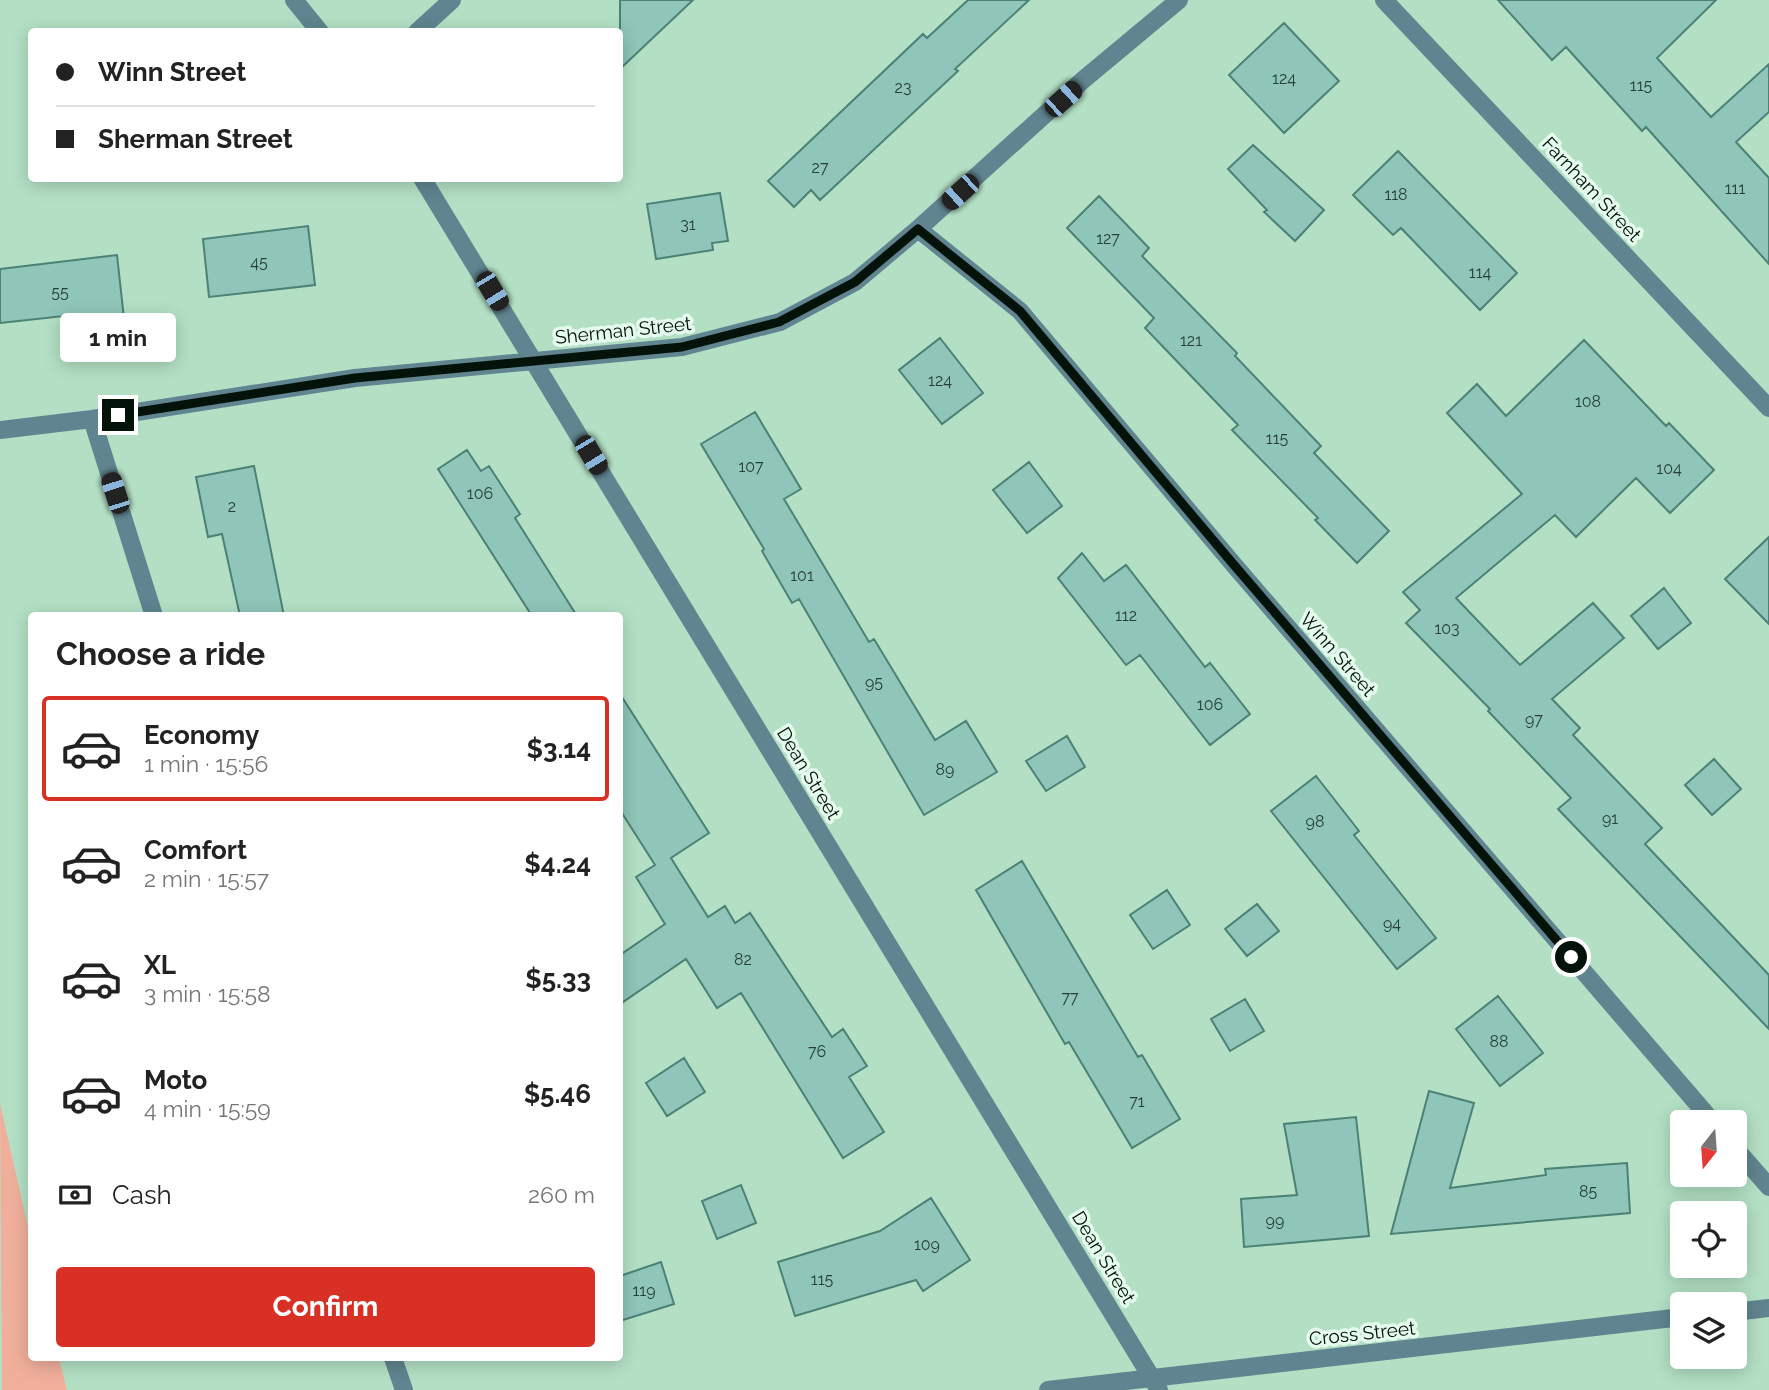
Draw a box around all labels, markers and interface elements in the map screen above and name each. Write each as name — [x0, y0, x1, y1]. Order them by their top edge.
text: Winn Street — [98, 57, 246, 87]
house number: 124 — [1272, 69, 1296, 88]
house number: 115 — [1630, 76, 1652, 95]
car — [1041, 77, 1086, 121]
house number: 23 — [895, 78, 911, 97]
text: Sherman Street — [98, 124, 293, 154]
street label: Farnham Street — [1538, 132, 1646, 246]
house number: 27 — [812, 158, 829, 177]
car — [938, 170, 983, 214]
house number: 111 — [1725, 179, 1745, 198]
house number: 118 — [1384, 185, 1408, 204]
house number: 31 — [680, 215, 696, 234]
house number: 127 — [1096, 229, 1120, 248]
house number: 45 — [250, 253, 268, 272]
house number: 114 — [1469, 263, 1491, 282]
car — [473, 268, 512, 314]
house number: 55 — [51, 283, 69, 302]
street label: Sherman Street — [554, 312, 693, 348]
callout: 1 min — [60, 314, 176, 362]
text: 1 min — [89, 324, 147, 351]
house number: 121 — [1180, 331, 1202, 350]
house number: 124 — [928, 371, 952, 390]
house number: 108 — [1575, 392, 1601, 411]
route end — [102, 399, 134, 431]
house number: 115 — [1266, 429, 1288, 448]
car — [572, 432, 611, 478]
house number: 107 — [738, 457, 764, 476]
house number: 104 — [1656, 459, 1682, 478]
car — [99, 470, 132, 516]
house number: 106 — [467, 484, 493, 503]
house number: 2 — [228, 497, 236, 516]
house number: 101 — [790, 566, 814, 585]
house number: 112 — [1115, 606, 1137, 625]
street label: Winn Street — [1296, 608, 1381, 701]
house number: 103 — [1434, 619, 1460, 638]
text: Choose a ride — [56, 635, 265, 672]
house number: 95 — [865, 673, 883, 692]
house number: 106 — [1197, 695, 1223, 714]
house number: 97 — [1525, 710, 1543, 729]
icon: car — [60, 717, 123, 780]
text: Economy — [144, 720, 259, 750]
street label: Dean Street — [773, 723, 845, 824]
text: $3.14 — [527, 734, 591, 764]
text: 1 min · 15:56 — [144, 750, 268, 777]
house number: 89 — [936, 760, 954, 779]
house number: 91 — [1602, 809, 1618, 828]
house number: 98 — [1306, 812, 1324, 831]
icon: car — [60, 832, 123, 895]
text: Comfort — [144, 835, 247, 865]
text: $4.24 — [524, 849, 591, 879]
text: 2 min · 15:57 — [144, 865, 269, 892]
house number: 94 — [1383, 914, 1401, 933]
route start — [1555, 941, 1587, 973]
icon: car — [60, 947, 123, 1010]
text: XL — [144, 950, 176, 980]
house number: 82 — [734, 950, 752, 969]
text: $5.33 — [525, 964, 591, 994]
text: 3 min · 15:58 — [144, 980, 271, 1007]
house number: 77 — [1061, 988, 1079, 1007]
house number: 88 — [1490, 1032, 1508, 1051]
house number: 76 — [808, 1042, 826, 1061]
icon: car — [60, 1062, 123, 1125]
text: Moto — [144, 1065, 207, 1095]
text: $5.46 — [524, 1079, 591, 1109]
house number: 71 — [1129, 1092, 1145, 1111]
text: 4 min · 15:59 — [144, 1095, 271, 1122]
north arrow — [1670, 1110, 1746, 1186]
map controls — [1670, 1110, 1747, 1369]
icon: cash — [56, 1176, 94, 1214]
text: Cash — [112, 1180, 172, 1210]
text: 260 m — [528, 1181, 595, 1208]
house number: 85 — [1579, 1182, 1597, 1201]
button: locate — [1670, 1201, 1747, 1278]
street label: Dean Street — [1068, 1207, 1140, 1308]
house number: 99 — [1266, 1211, 1284, 1230]
house number: 109 — [914, 1235, 940, 1254]
button: Confirm — [56, 1267, 595, 1347]
house number: 115 — [811, 1270, 833, 1289]
house number: 119 — [632, 1281, 656, 1300]
button: layers — [1670, 1292, 1747, 1369]
street label: Cross Street — [1308, 1316, 1417, 1350]

